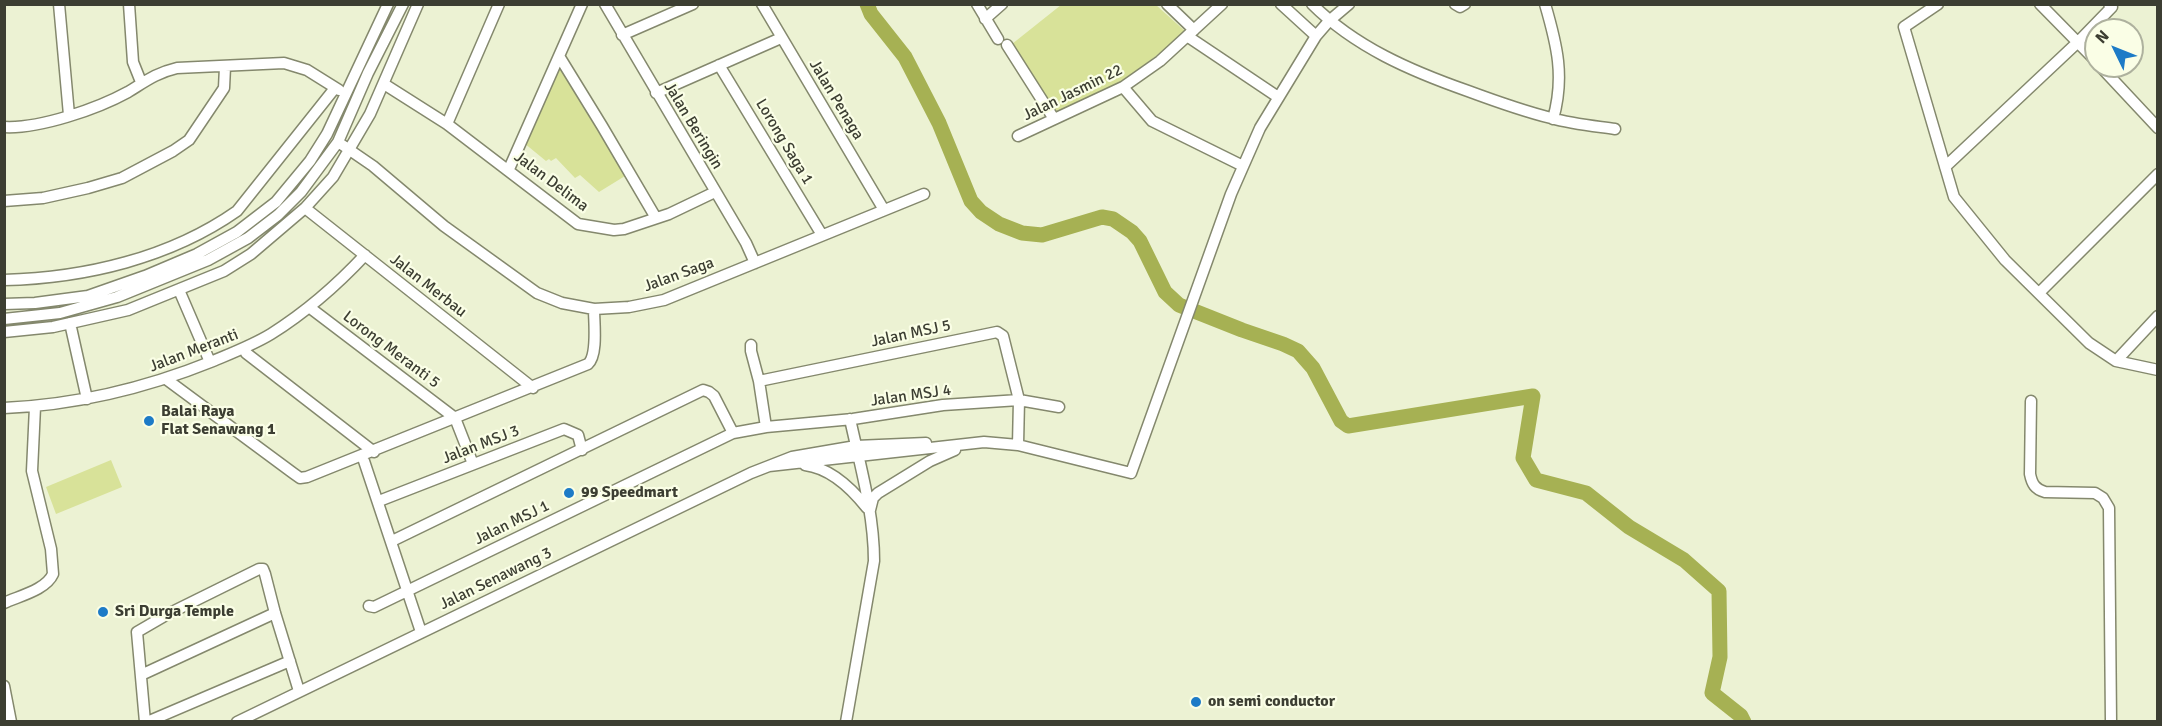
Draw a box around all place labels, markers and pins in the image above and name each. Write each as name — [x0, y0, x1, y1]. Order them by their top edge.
place label: Balai Raya Flat Senawang 1 — [161, 402, 276, 440]
marker: Balai Raya Flat Senawang 1 — [142, 414, 156, 428]
place label: 99 Speedmart — [581, 483, 678, 503]
marker: 99 Speedmart — [562, 486, 576, 500]
place label: Sri Durga Temple — [115, 602, 234, 622]
marker: Sri Durga Temple — [96, 605, 110, 619]
place label: on semi conductor — [1208, 692, 1335, 712]
marker: on semi conductor — [1189, 695, 1203, 709]

